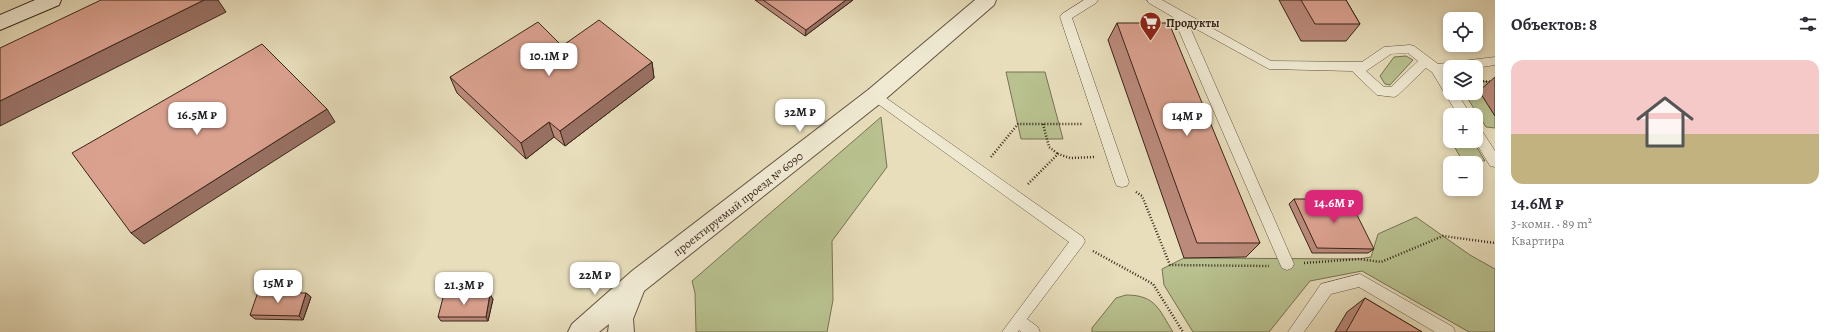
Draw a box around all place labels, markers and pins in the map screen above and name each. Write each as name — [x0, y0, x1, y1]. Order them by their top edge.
supermarket icon: Продукты — [1138, 10, 1164, 43]
place label: Продукты — [1166, 15, 1219, 31]
pin: 10.1M ₽ — [512, 43, 586, 77]
pin: 32M ₽ — [772, 99, 828, 133]
pin: 16.5M ₽ — [160, 102, 234, 136]
pin: 14M ₽ — [1159, 103, 1215, 137]
pin: 14.6M ₽ — [1297, 190, 1371, 224]
pin: 22M ₽ — [567, 262, 623, 296]
pin: 15M ₽ — [250, 270, 306, 304]
pin: 21.3M ₽ — [427, 272, 501, 306]

